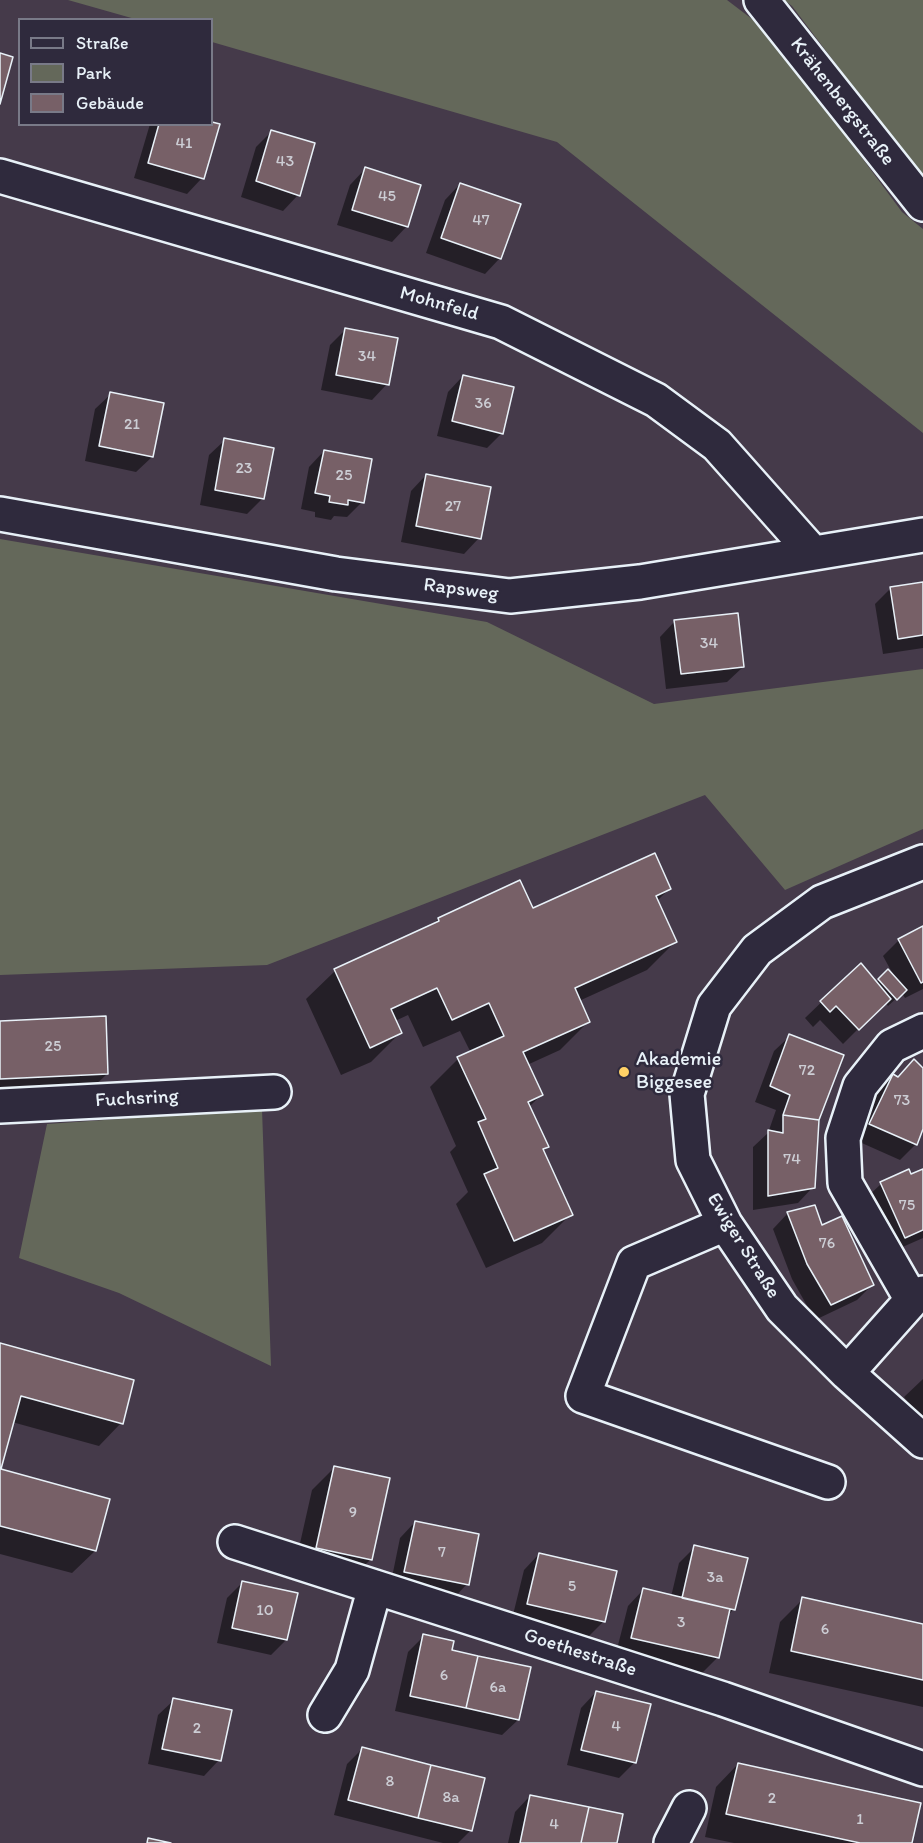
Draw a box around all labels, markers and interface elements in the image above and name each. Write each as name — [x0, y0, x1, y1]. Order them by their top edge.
legend — [18, 18, 213, 126]
text: Straße — [76, 32, 129, 54]
street label: Krähenbergstraße — [784, 33, 900, 171]
text: Park — [76, 62, 111, 84]
text: Gebäude — [76, 92, 144, 114]
house number: 41 — [175, 134, 193, 154]
house number: 43 — [276, 152, 294, 172]
house number: 45 — [378, 187, 396, 207]
house number: 47 — [472, 211, 490, 231]
street label: Mohnfeld — [397, 281, 481, 327]
house number: 34 — [358, 347, 376, 367]
house number: 36 — [474, 394, 492, 414]
house number: 21 — [124, 415, 140, 435]
house number: 23 — [235, 459, 253, 479]
house number: 25 — [336, 466, 352, 486]
house number: 27 — [445, 497, 461, 517]
street label: Rapsweg — [422, 573, 500, 607]
house number: 34 — [700, 634, 718, 654]
house number: 25 — [45, 1037, 61, 1057]
place label: Akademie Biggesee — [636, 1048, 721, 1095]
house number: 72 — [799, 1061, 815, 1081]
marker: Akademie Biggesee — [617, 1065, 631, 1079]
street label: Fuchsring — [95, 1085, 179, 1113]
house number: 73 — [894, 1091, 910, 1111]
house number: 74 — [783, 1150, 801, 1170]
street label: Ewiger Straße — [701, 1189, 785, 1303]
house number: 75 — [899, 1196, 915, 1216]
house number: 76 — [819, 1234, 835, 1254]
house number: 9 — [349, 1503, 357, 1523]
house number: 7 — [438, 1543, 446, 1563]
house number: 3a — [706, 1568, 724, 1588]
house number: 5 — [568, 1577, 576, 1597]
house number: 10 — [256, 1601, 274, 1621]
house number: 3 — [677, 1613, 685, 1633]
house number: 6 — [821, 1620, 829, 1640]
street label: Goethestraße — [521, 1623, 639, 1683]
house number: 6 — [440, 1666, 448, 1686]
house number: 6a — [490, 1678, 506, 1698]
house number: 4 — [611, 1717, 621, 1737]
house number: 2 — [193, 1719, 201, 1739]
house number: 8 — [386, 1772, 394, 1792]
house number: 8a — [442, 1788, 460, 1808]
house number: 2 — [768, 1789, 776, 1809]
house number: 1 — [856, 1810, 864, 1830]
house number: 4 — [549, 1815, 559, 1835]

